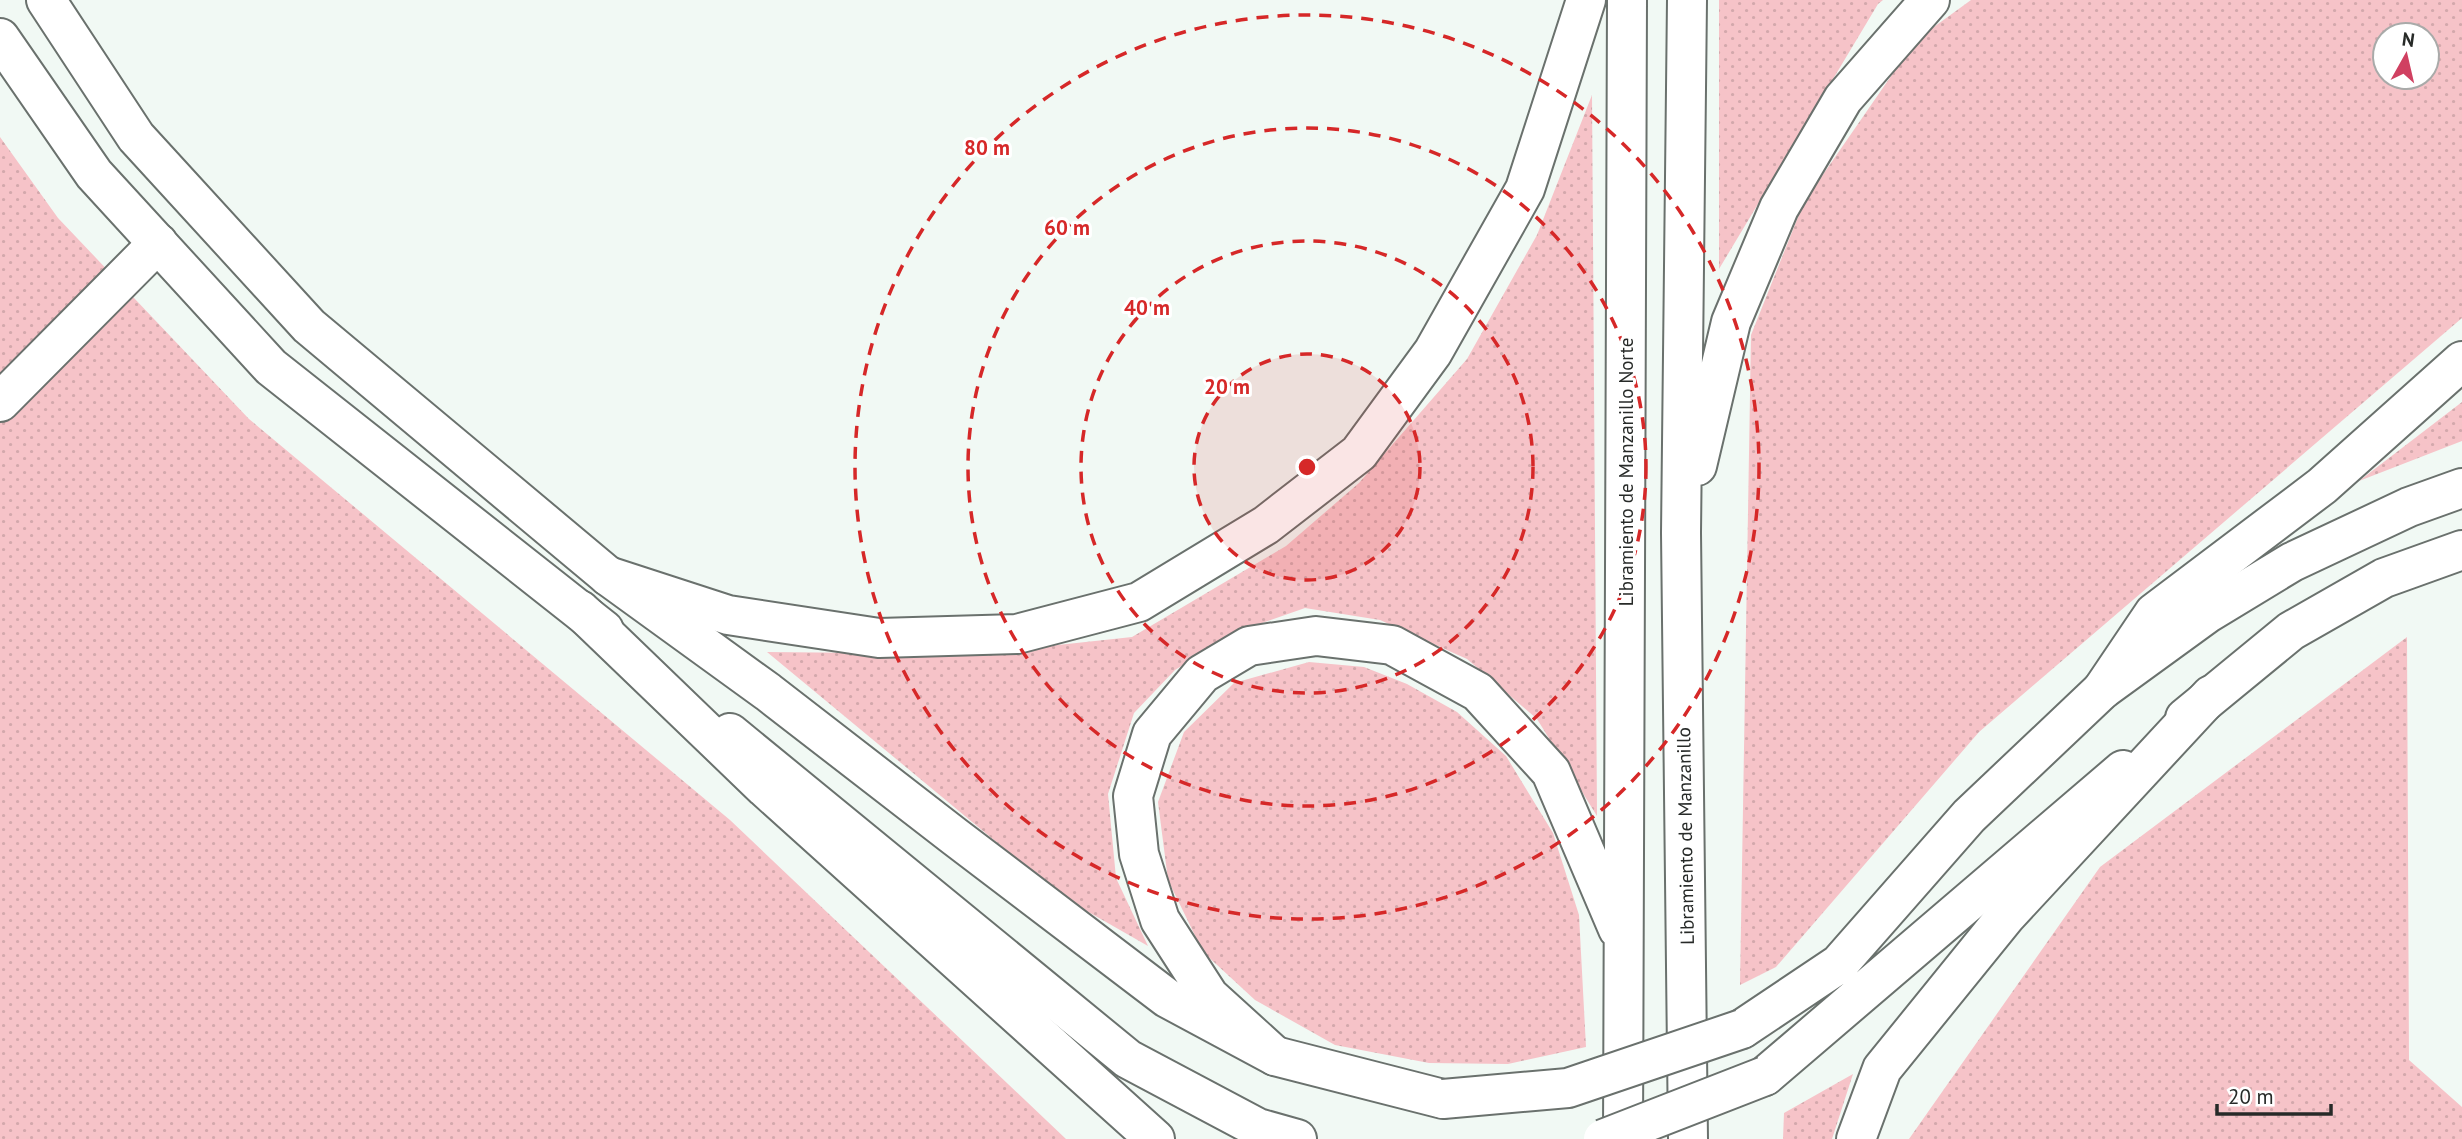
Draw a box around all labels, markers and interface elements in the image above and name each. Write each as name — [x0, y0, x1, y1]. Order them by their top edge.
north arrow — [2371, 21, 2441, 91]
text: N — [2401, 26, 2416, 52]
text: 80 m — [964, 134, 1010, 161]
text: 60 m — [1044, 214, 1090, 241]
text: 40 m — [1124, 294, 1170, 321]
street label: Libramiento de Manzanillo Norte — [1614, 338, 1638, 606]
text: 20 m — [1204, 373, 1250, 400]
centre of rings — [1295, 455, 1319, 479]
street label: Libramiento de Manzanillo — [1671, 727, 1699, 945]
scale bar — [2217, 1072, 2331, 1116]
text: 20 m — [2228, 1083, 2274, 1110]

